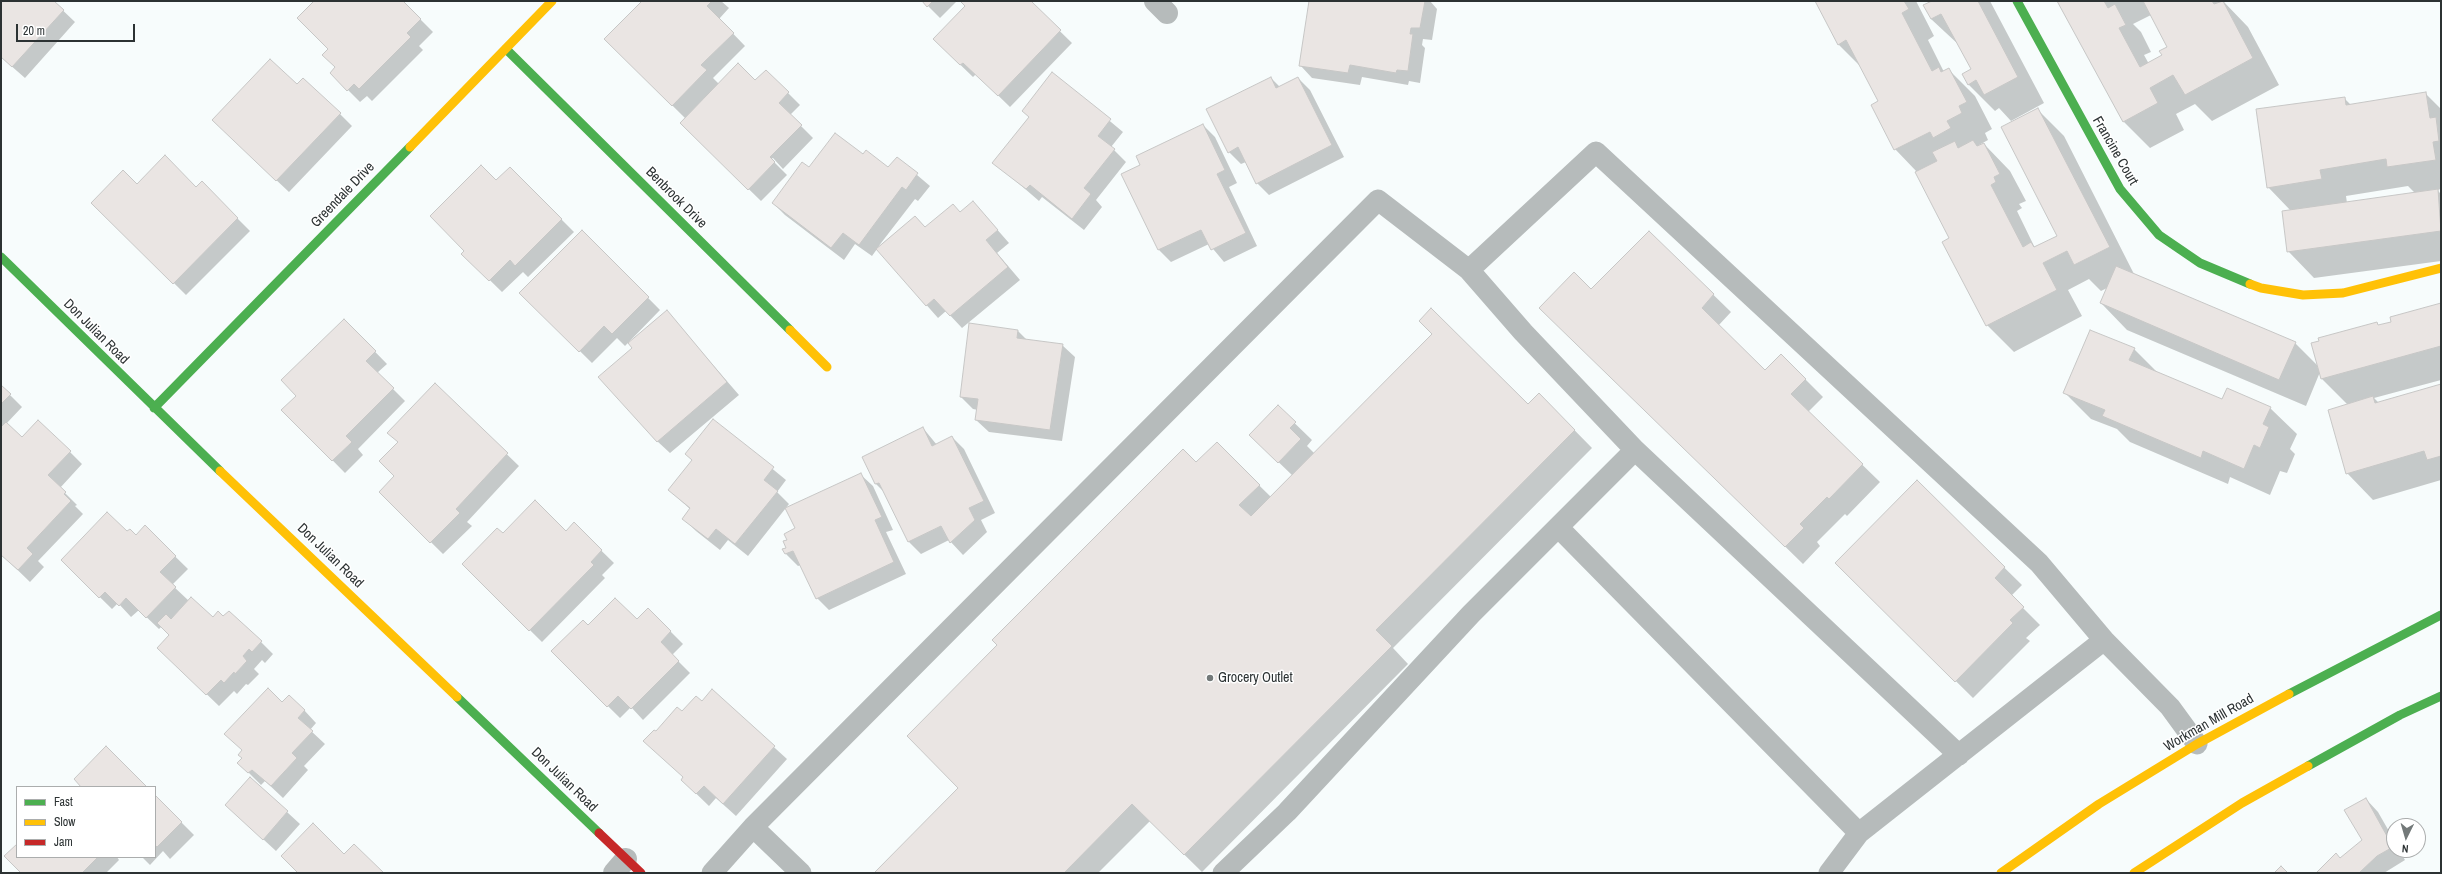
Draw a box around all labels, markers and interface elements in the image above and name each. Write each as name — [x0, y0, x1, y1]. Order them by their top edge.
scale bar — [18, 16, 137, 42]
text: 20 m — [23, 23, 45, 39]
street label: Francine Court — [2089, 114, 2141, 188]
street label: Greendale Drive — [308, 159, 378, 231]
street label: Benbrook Drive — [642, 164, 710, 232]
street label: Don Julian Road — [60, 296, 132, 368]
street label: Don Julian Road — [293, 520, 367, 592]
place label: Grocery Outlet — [1218, 670, 1293, 686]
marker: Grocery Outlet — [1205, 673, 1215, 683]
street label: Workman Mill Road — [2161, 691, 2257, 755]
street label: Don Julian Road — [527, 744, 601, 816]
legend — [16, 786, 156, 858]
text: Fast — [54, 794, 73, 810]
text: Slow — [54, 814, 75, 830]
north arrow — [2386, 818, 2426, 858]
text: Jam — [54, 834, 73, 850]
text: N — [2401, 842, 2409, 856]

